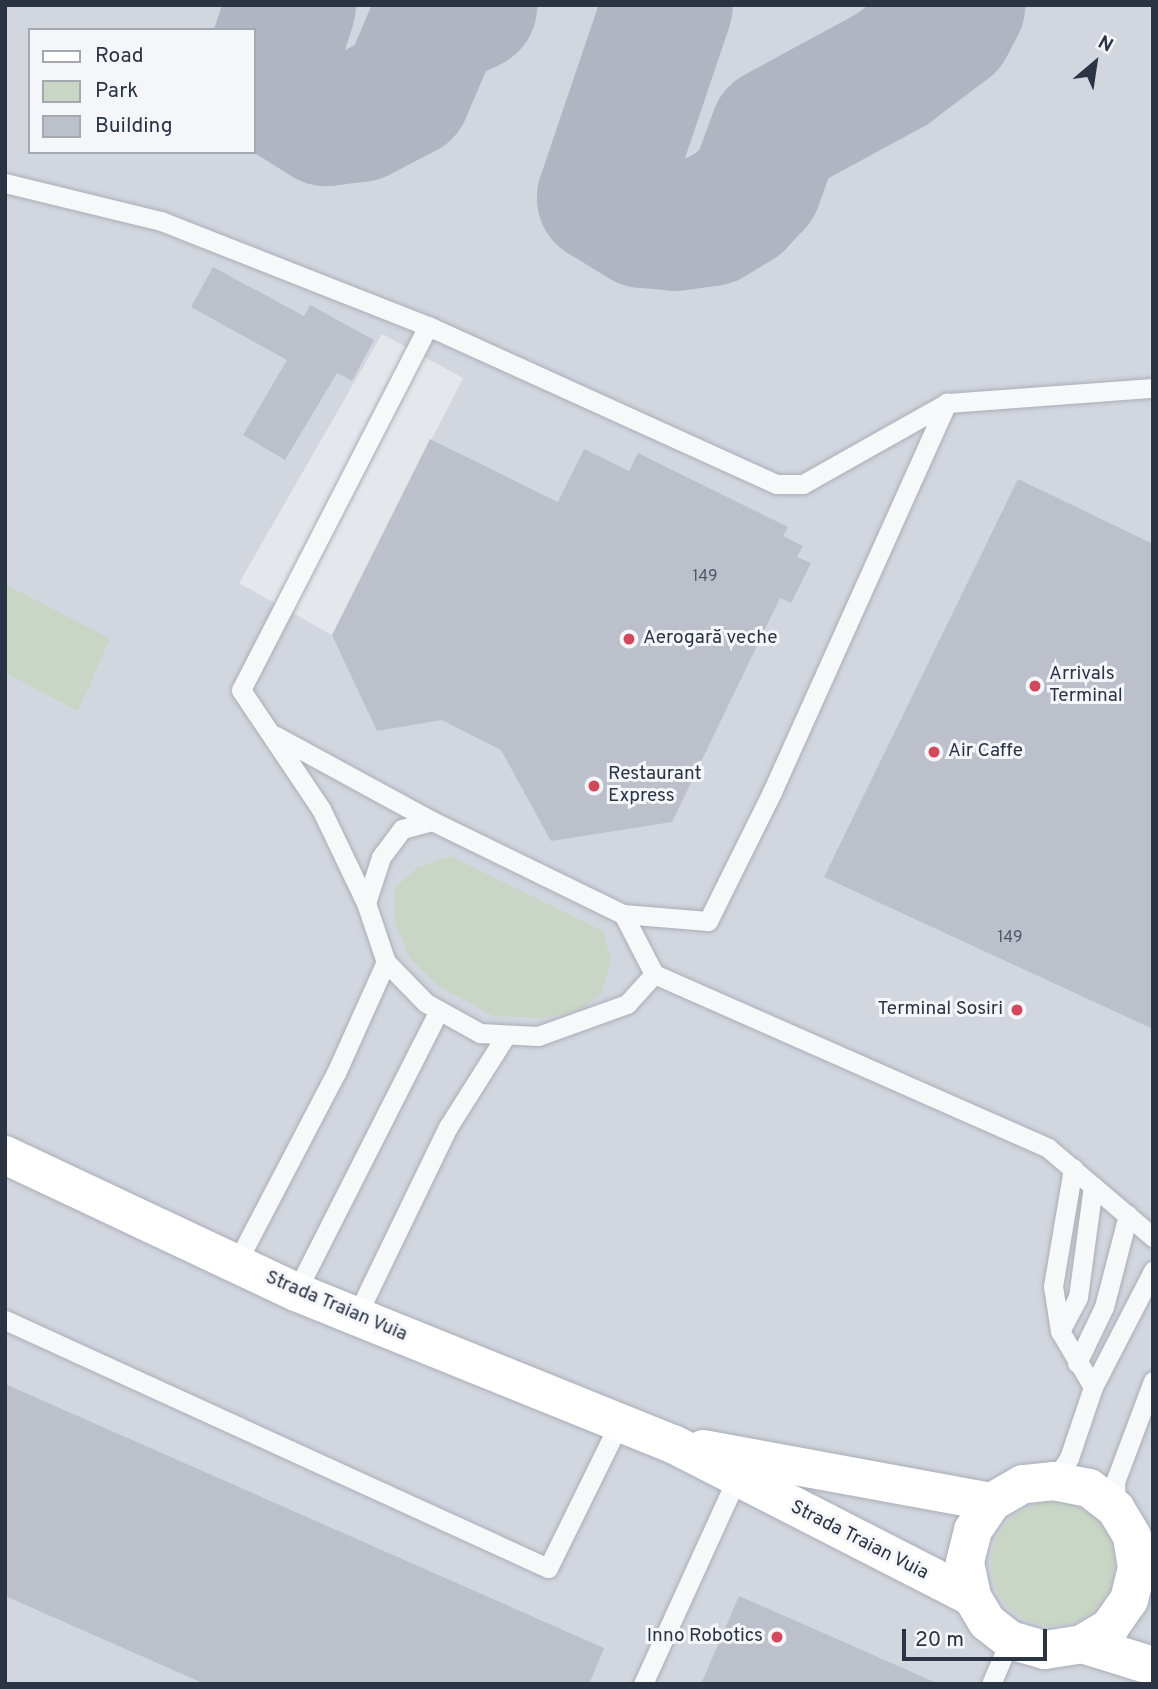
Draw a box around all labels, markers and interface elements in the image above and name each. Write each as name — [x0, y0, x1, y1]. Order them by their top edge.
legend — [28, 28, 256, 154]
north arrow — [1060, 28, 1130, 98]
text: N — [1093, 31, 1117, 58]
text: Road — [95, 43, 144, 70]
text: Park — [95, 78, 138, 105]
text: Building — [95, 113, 173, 140]
house number: 149 — [693, 567, 717, 587]
place label: Aerogară veche — [643, 628, 777, 650]
marker: Aerogară veche — [621, 631, 637, 647]
place label: Arrivals Terminal — [1049, 664, 1123, 708]
marker: Arrivals Terminal — [1027, 678, 1043, 694]
place label: Air Caffe — [948, 741, 1023, 763]
marker: Air Caffe — [926, 744, 942, 760]
place label: Restaurant Express — [608, 764, 702, 808]
marker: Restaurant Express — [586, 778, 602, 794]
house number: 149 — [998, 928, 1022, 948]
place label: Terminal Sosiri — [877, 999, 1003, 1021]
marker: Terminal Sosiri — [1009, 1002, 1025, 1018]
street label: Strada Traian Vuia — [261, 1267, 411, 1347]
street label: Strada Traian Vuia — [786, 1496, 932, 1586]
scale bar — [906, 1616, 1051, 1660]
place label: Inno Robotics — [647, 1626, 763, 1648]
text: 20 m — [915, 1627, 964, 1654]
marker: Inno Robotics — [769, 1629, 785, 1645]

